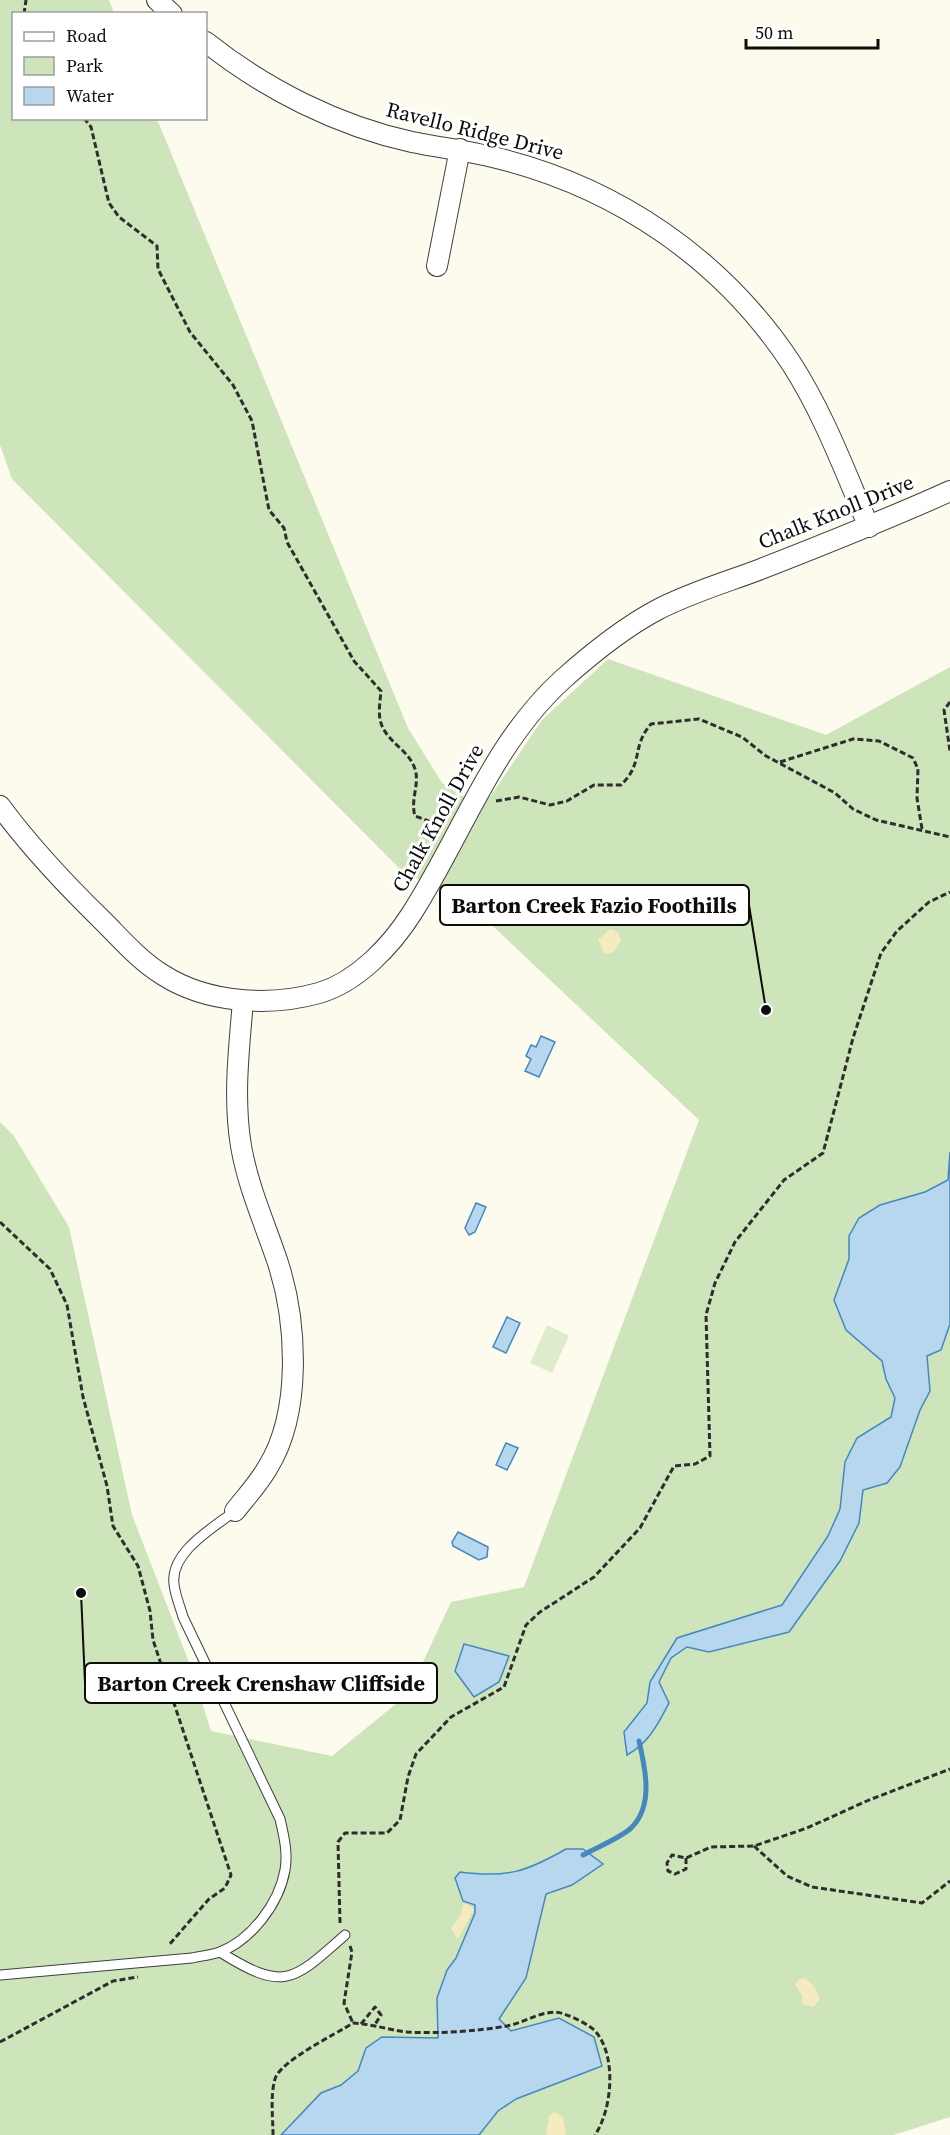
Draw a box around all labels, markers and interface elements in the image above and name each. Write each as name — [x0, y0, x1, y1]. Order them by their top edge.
legend — [12, 12, 207, 120]
scale bar — [746, 12, 878, 50]
text: 50 m — [755, 20, 793, 45]
text: Road — [66, 23, 107, 48]
text: Park — [66, 53, 103, 78]
text: Water — [66, 83, 114, 108]
street label: Ravello Ridge Drive — [383, 94, 567, 167]
street label: Chalk Knoll Drive — [754, 467, 918, 556]
street label: Chalk Knoll Drive — [385, 738, 490, 897]
callout: Barton Creek Fazio Foothills — [440, 885, 749, 925]
text: Barton Creek Fazio Foothills — [451, 890, 737, 920]
callout: Barton Creek Crenshaw Cliffside — [85, 1663, 437, 1703]
text: Barton Creek Crenshaw Cliffside — [97, 1668, 425, 1698]

